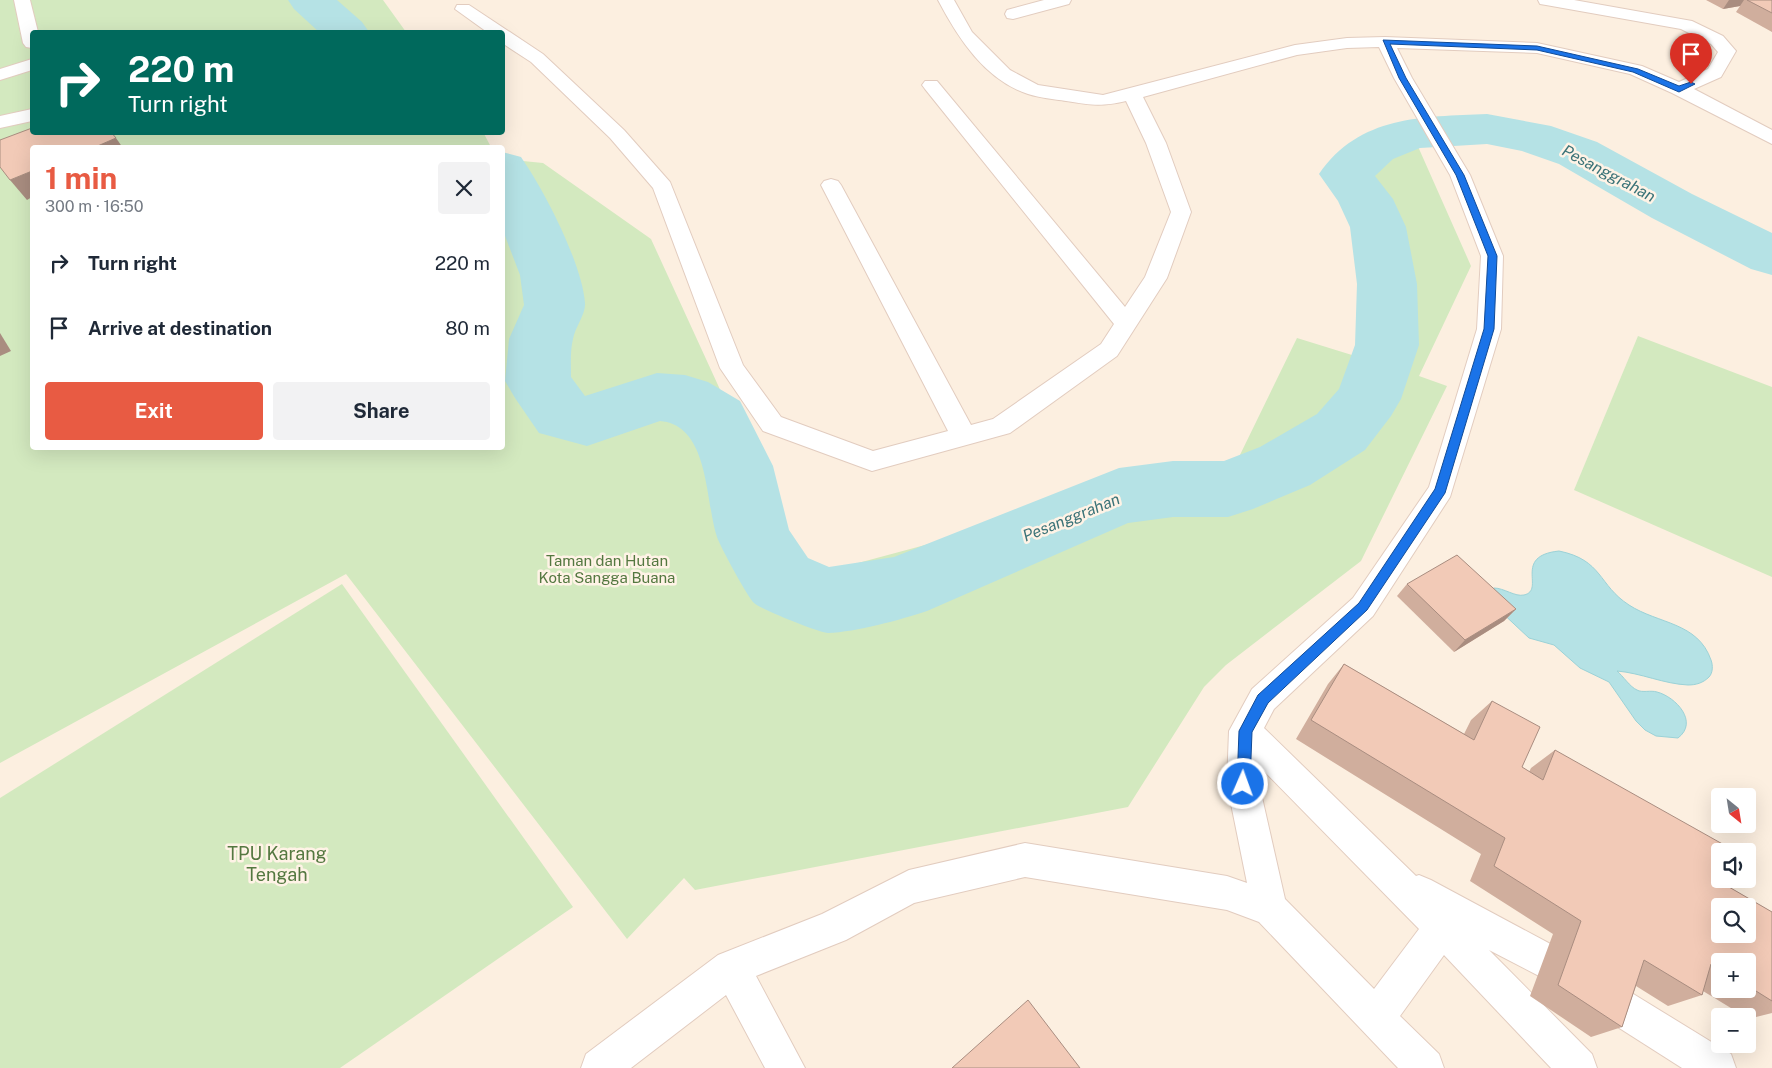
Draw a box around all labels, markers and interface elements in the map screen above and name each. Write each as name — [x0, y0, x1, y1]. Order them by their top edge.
pin — [1670, 33, 1712, 84]
icon: arrive — [1677, 40, 1705, 68]
text: 220 m — [128, 49, 234, 90]
icon: right — [45, 50, 110, 115]
text: Turn right — [128, 91, 228, 117]
water label: Pesanggrahan — [1559, 141, 1659, 206]
text: 1 min — [45, 160, 117, 196]
button: close — [438, 162, 490, 214]
text: 300 m · 16:50 — [45, 197, 144, 216]
icon: right — [45, 249, 73, 277]
text: Turn right — [88, 252, 177, 274]
text: 220 m — [435, 252, 490, 274]
icon: arrive — [45, 314, 73, 342]
text: Arrive at destination — [88, 317, 272, 339]
text: 80 m — [445, 317, 490, 339]
button: Exit — [45, 382, 263, 440]
button: Share — [273, 382, 490, 440]
water label: Pesanggrahan — [1020, 489, 1123, 546]
park label: Taman dan Hutan Kota Sangga Buana — [539, 552, 675, 586]
position arrow — [1216, 757, 1268, 809]
north arrow — [1711, 788, 1756, 832]
map controls — [1711, 788, 1756, 1053]
park label: TPU Karang Tengah — [227, 843, 327, 885]
button: sound — [1711, 843, 1756, 888]
button: search — [1711, 898, 1756, 943]
button: + — [1711, 953, 1756, 998]
button: − — [1711, 1008, 1756, 1053]

